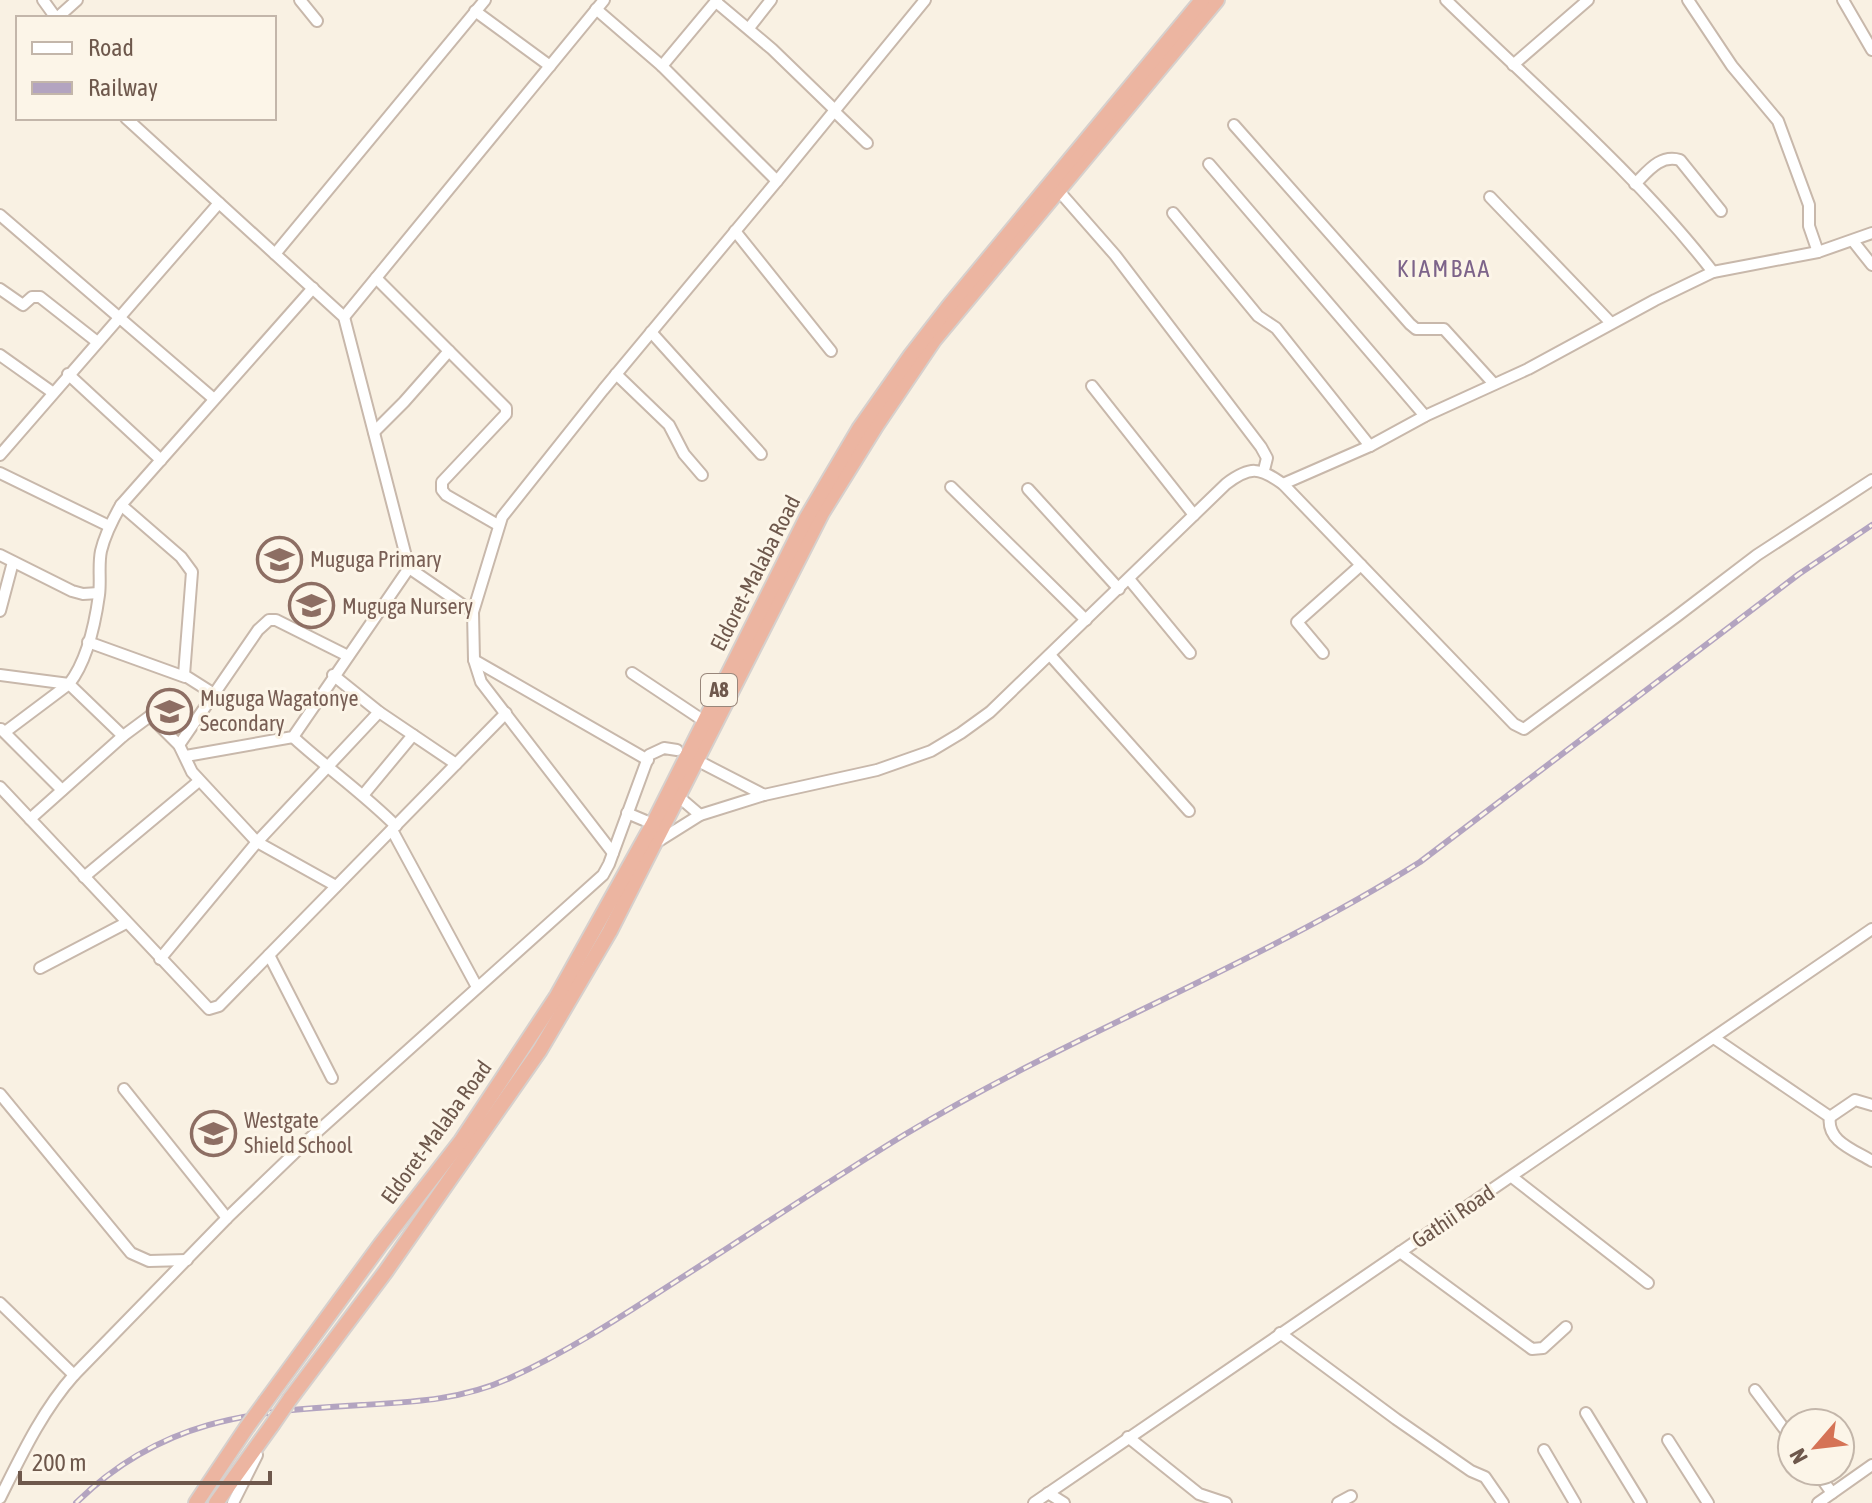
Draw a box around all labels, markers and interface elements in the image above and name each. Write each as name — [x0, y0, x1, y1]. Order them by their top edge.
legend — [16, 16, 276, 120]
text: Road — [88, 34, 134, 61]
text: Railway — [88, 74, 158, 101]
district label: KIAMBAA — [1397, 255, 1491, 282]
street label: Eldoret-Malaba Road — [705, 491, 805, 655]
school or university icon: Muguga Primary — [255, 535, 303, 583]
place label: Muguga Primary — [310, 546, 442, 572]
school or university icon: Muguga Nursery — [287, 582, 335, 630]
place label: Muguga Nursery — [342, 593, 473, 619]
road number: A8 — [701, 674, 737, 706]
place label: Muguga Wagatonye Secondary — [200, 685, 358, 736]
school or university icon: Muguga Wagatonye Secondary — [145, 687, 193, 735]
street label: Eldoret-Malaba Road — [375, 1055, 497, 1209]
place label: Westgate Shield School — [244, 1107, 353, 1158]
school or university icon: Westgate Shield School — [189, 1109, 237, 1157]
street label: Gathii Road — [1407, 1179, 1499, 1253]
north arrow — [1776, 1407, 1856, 1487]
scale bar — [20, 1435, 270, 1485]
text: N — [1784, 1445, 1813, 1468]
text: 200 m — [32, 1449, 86, 1476]

